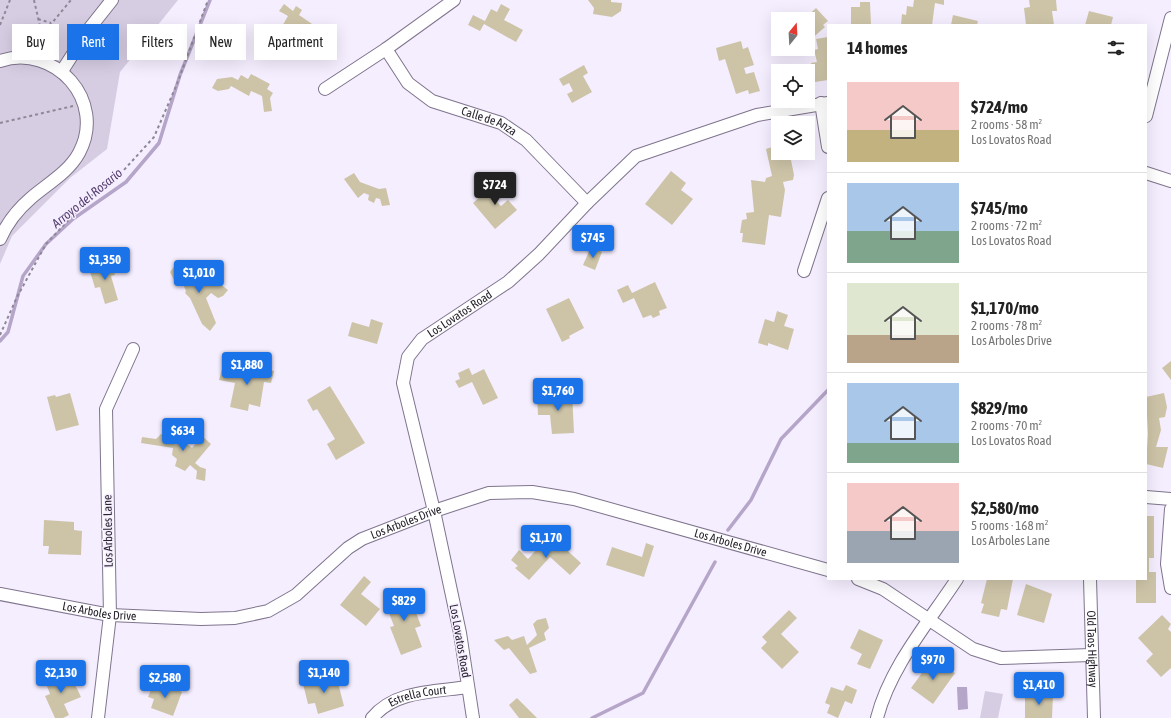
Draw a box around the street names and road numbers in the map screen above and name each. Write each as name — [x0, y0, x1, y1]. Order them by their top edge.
street label: Calle de Anza — [460, 104, 519, 139]
street label: Los Lovatos Road — [425, 288, 495, 340]
street label: Los Arboles Lane — [100, 494, 116, 568]
street label: Los Arboles Drive — [369, 502, 443, 542]
street label: Los Arboles Drive — [693, 526, 768, 560]
street label: Los Arboles Drive — [61, 599, 137, 623]
street label: Los Lovatos Road — [447, 603, 473, 679]
street label: Old Taos Highway — [1084, 610, 1100, 688]
street label: Estrella Court — [386, 683, 447, 710]

